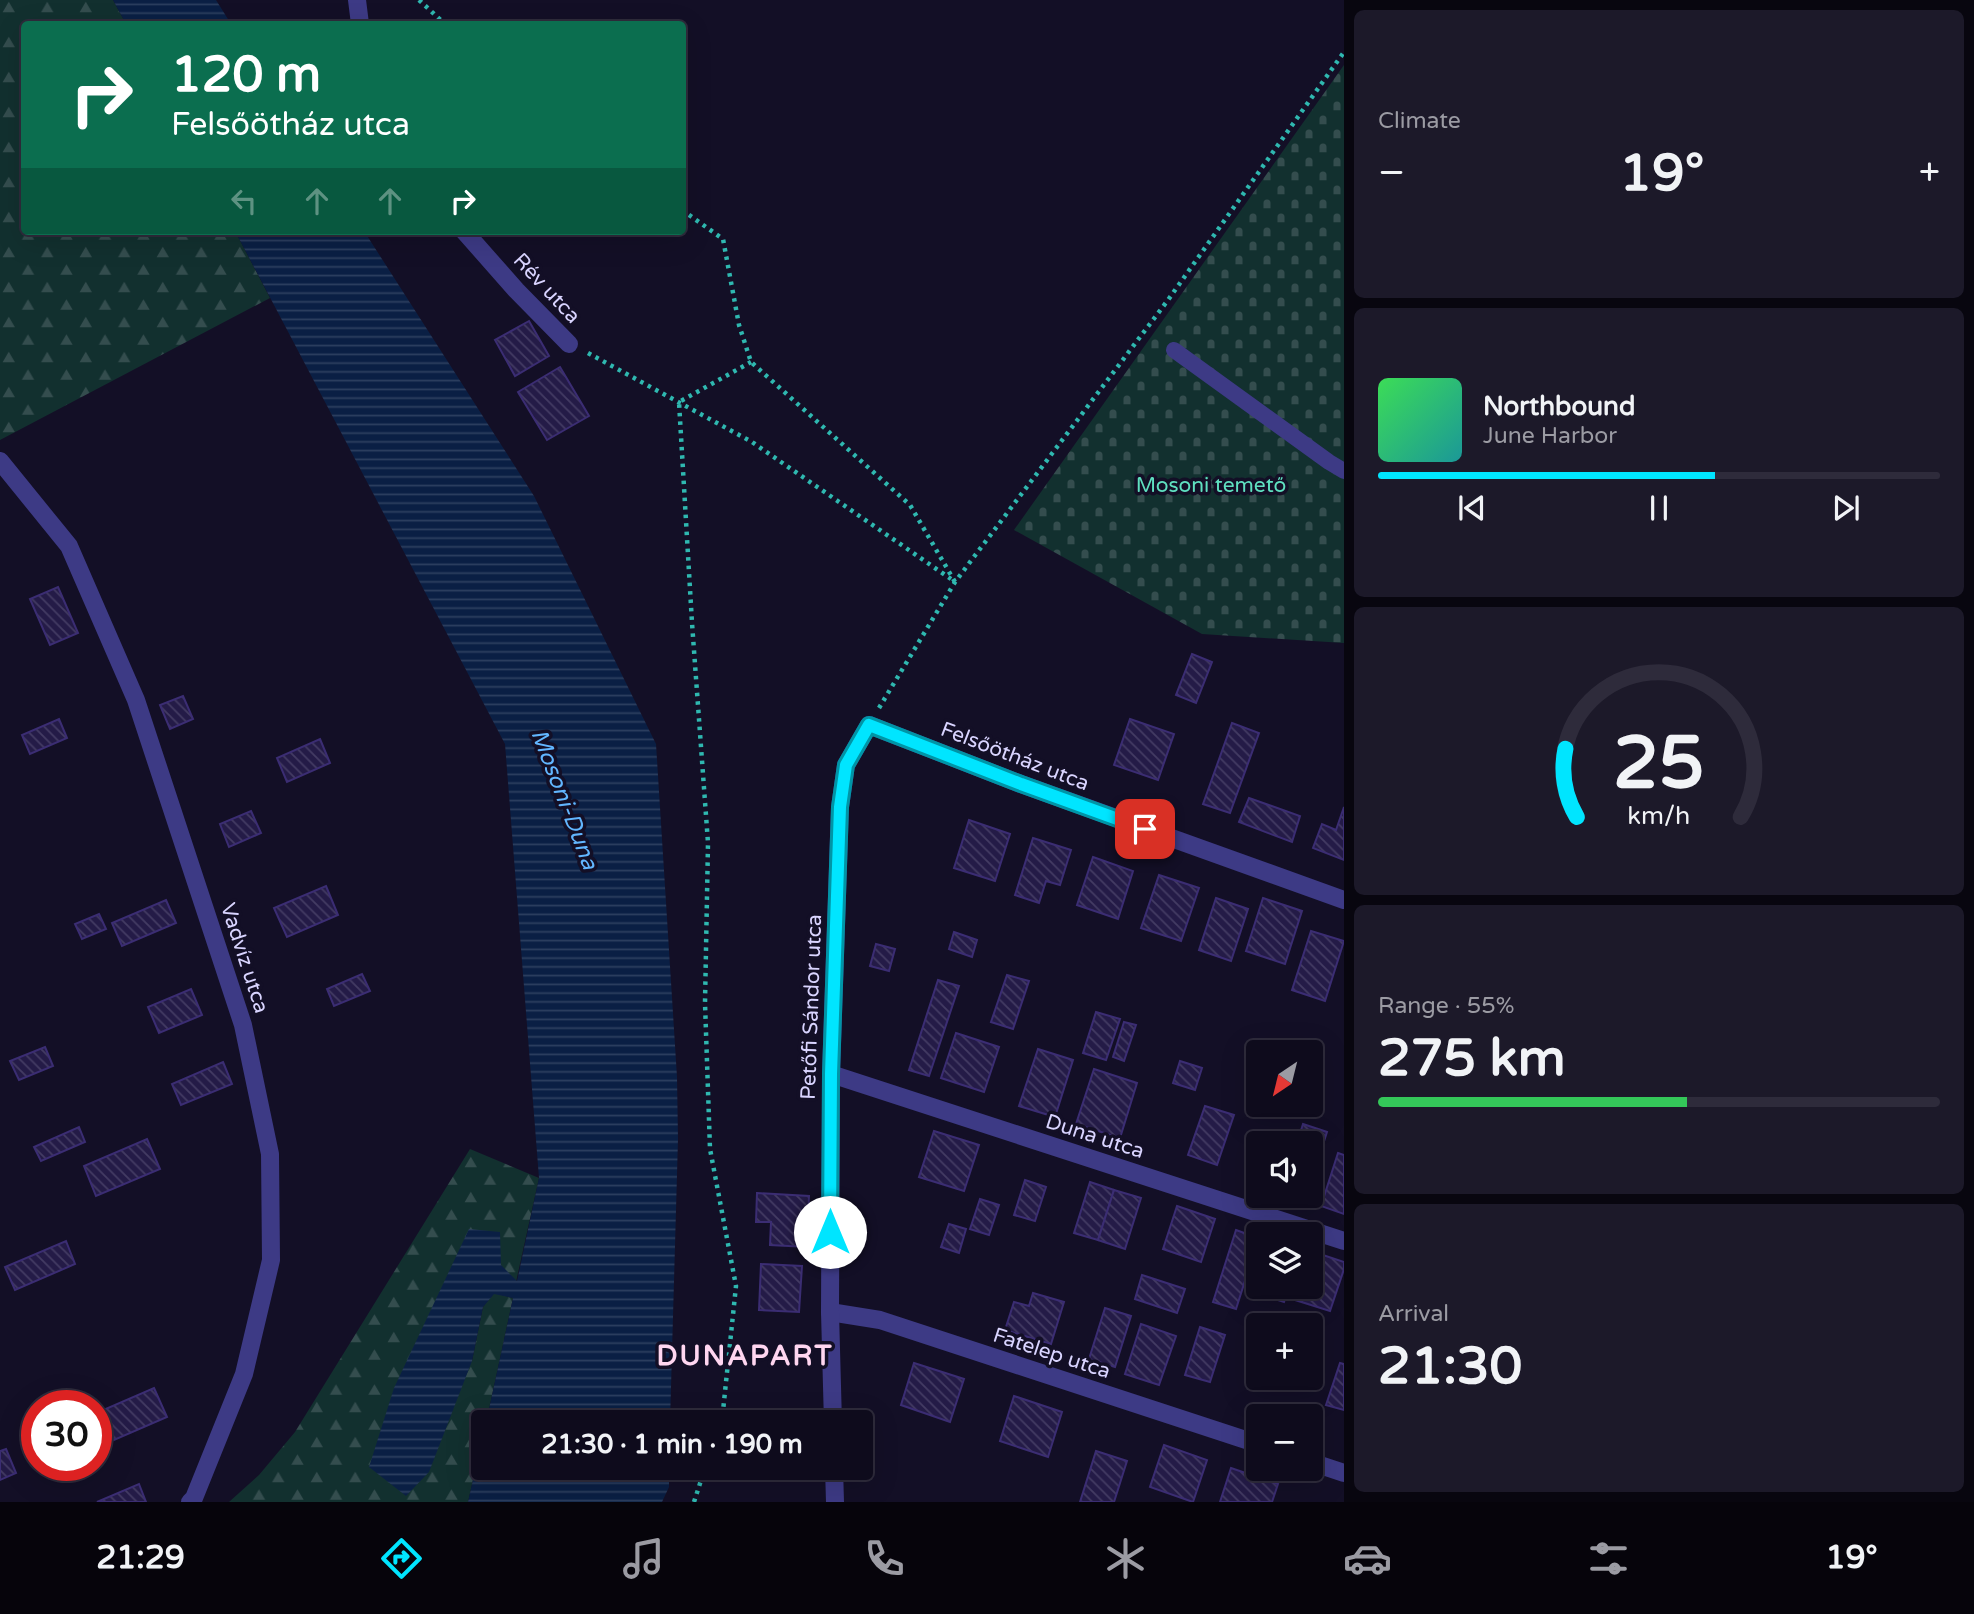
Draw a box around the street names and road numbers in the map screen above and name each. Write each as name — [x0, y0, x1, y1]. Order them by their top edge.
street label: Rév utca — [508, 248, 585, 329]
street label: Felsőötház utca — [937, 717, 1092, 796]
street label: Vadvíz utca — [215, 900, 274, 1016]
street label: Petőfi Sándor utca — [796, 914, 827, 1100]
street label: Duna utca — [1042, 1109, 1147, 1164]
street label: Fatelep utca — [990, 1323, 1114, 1384]

